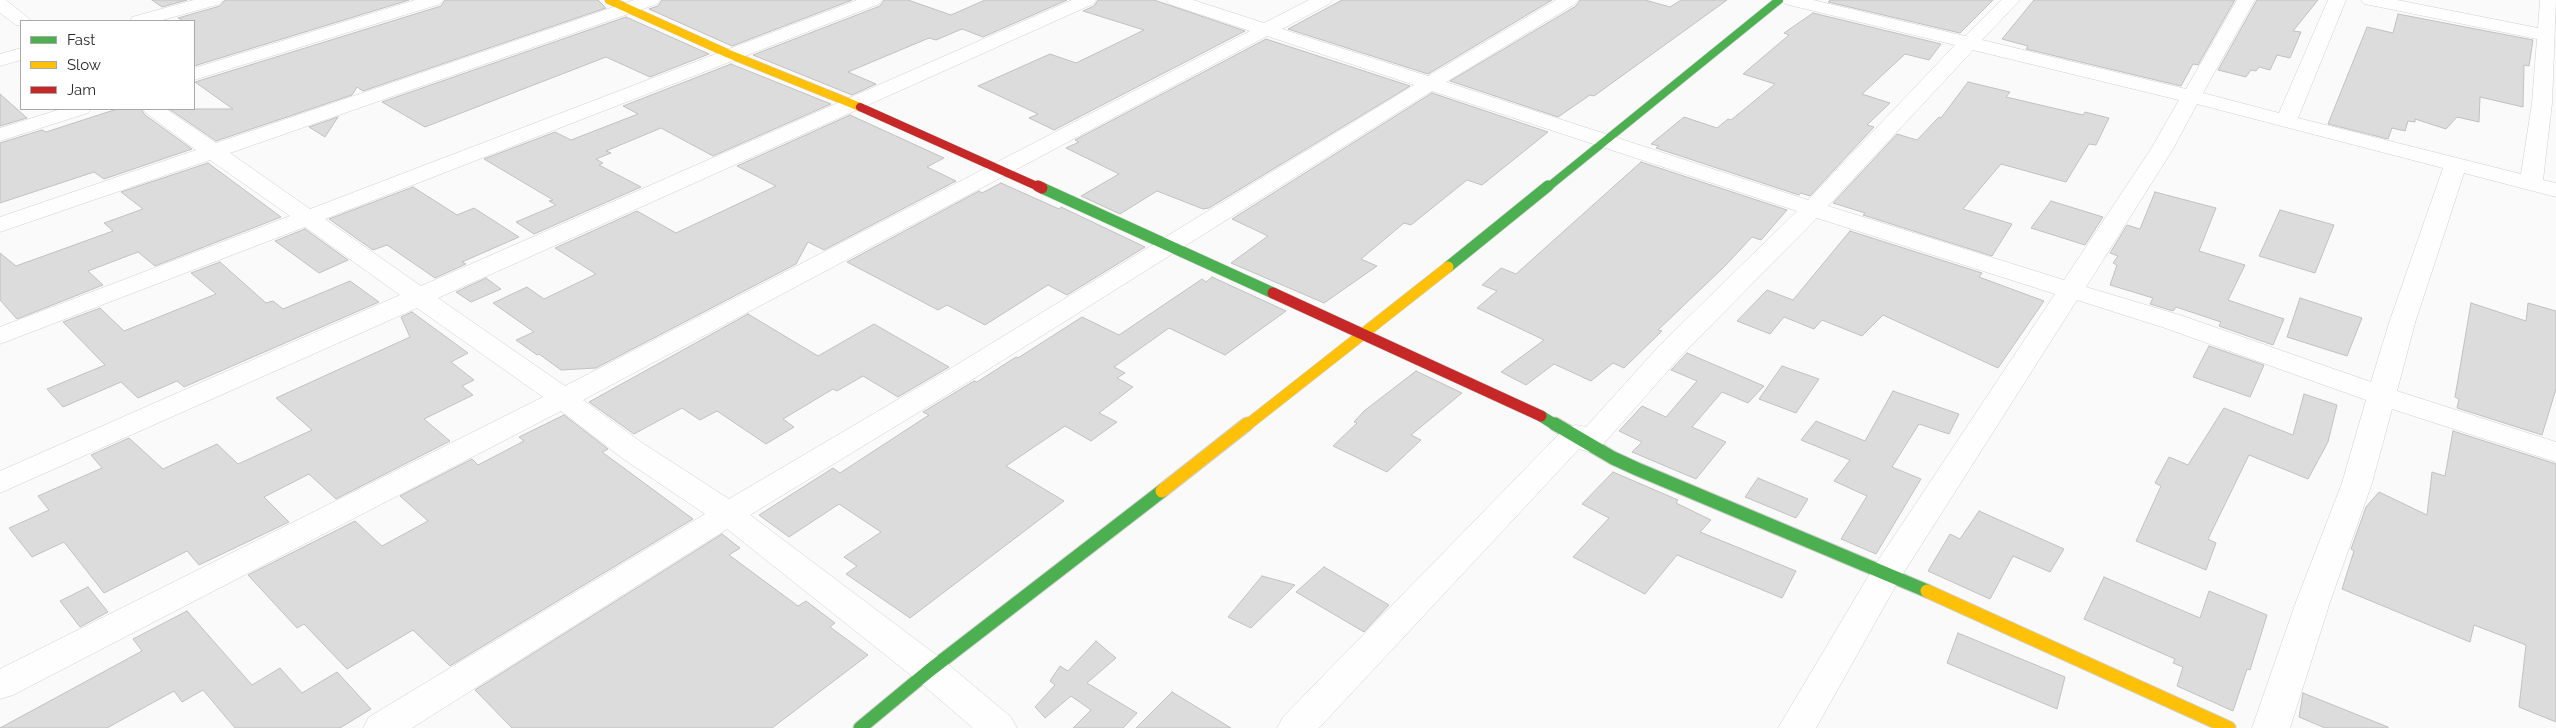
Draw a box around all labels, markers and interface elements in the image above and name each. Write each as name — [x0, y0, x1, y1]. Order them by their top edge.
legend — [20, 20, 195, 110]
text: Fast — [67, 31, 95, 49]
text: Slow — [67, 56, 101, 74]
text: Jam — [67, 81, 96, 99]

